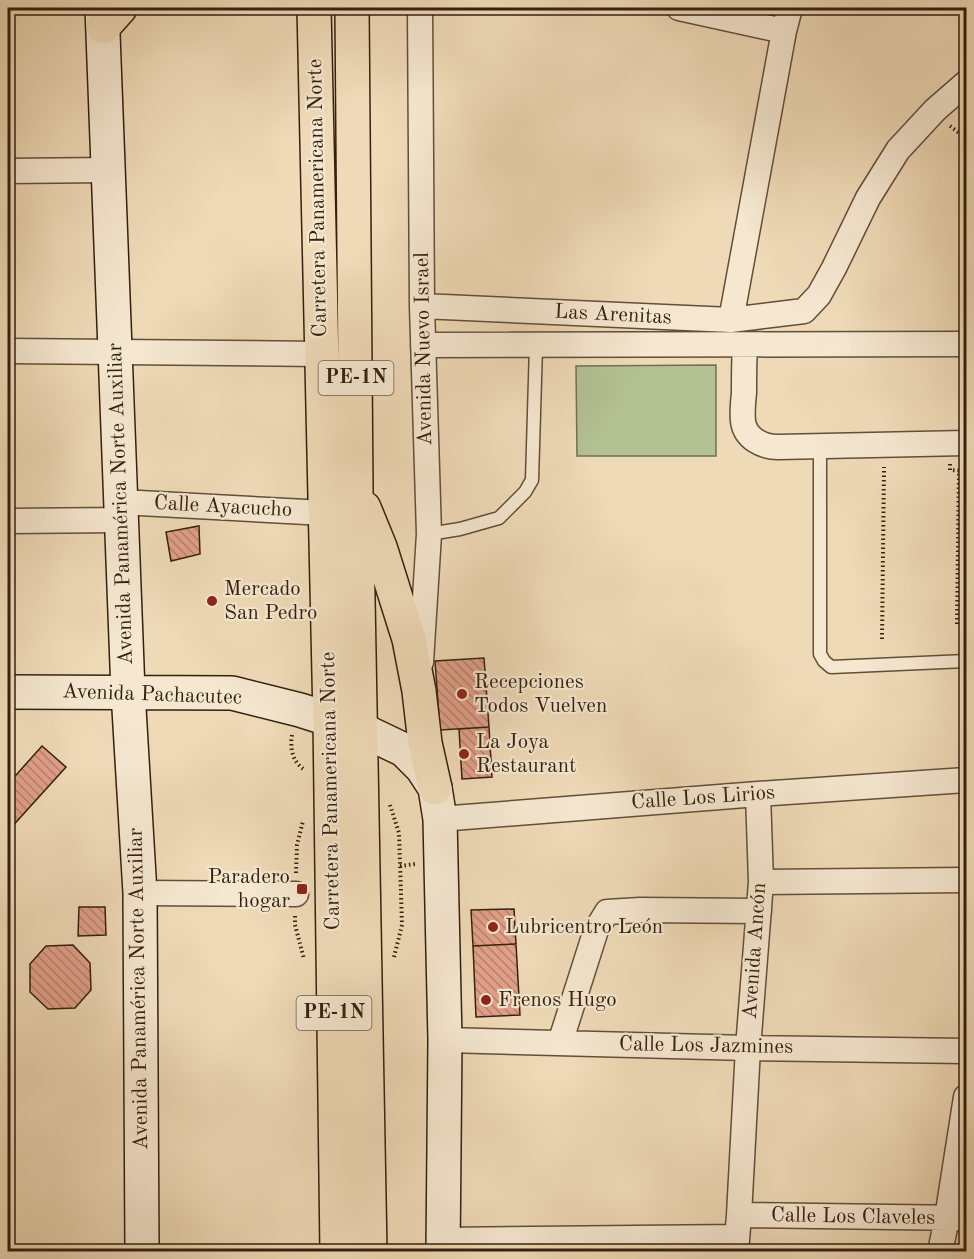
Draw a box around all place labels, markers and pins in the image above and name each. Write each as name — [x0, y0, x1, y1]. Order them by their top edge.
place label: Mercado San Pedro — [224, 579, 317, 624]
marker: Mercado San Pedro — [205, 594, 219, 608]
place label: Recepciones Todos Vuelven — [474, 672, 607, 717]
marker: Recepciones Todos Vuelven — [455, 687, 469, 701]
place label: La Joya Restaurant — [476, 732, 576, 777]
marker: La Joya Restaurant — [457, 747, 471, 761]
place label: Paradero hogar — [208, 867, 290, 912]
marker: Paradero hogar — [295, 882, 309, 896]
place label: Lubricentro León — [505, 917, 663, 938]
marker: Lubricentro León — [486, 920, 500, 934]
place label: Frenos Hugo — [498, 990, 617, 1011]
marker: Frenos Hugo — [479, 993, 493, 1007]

